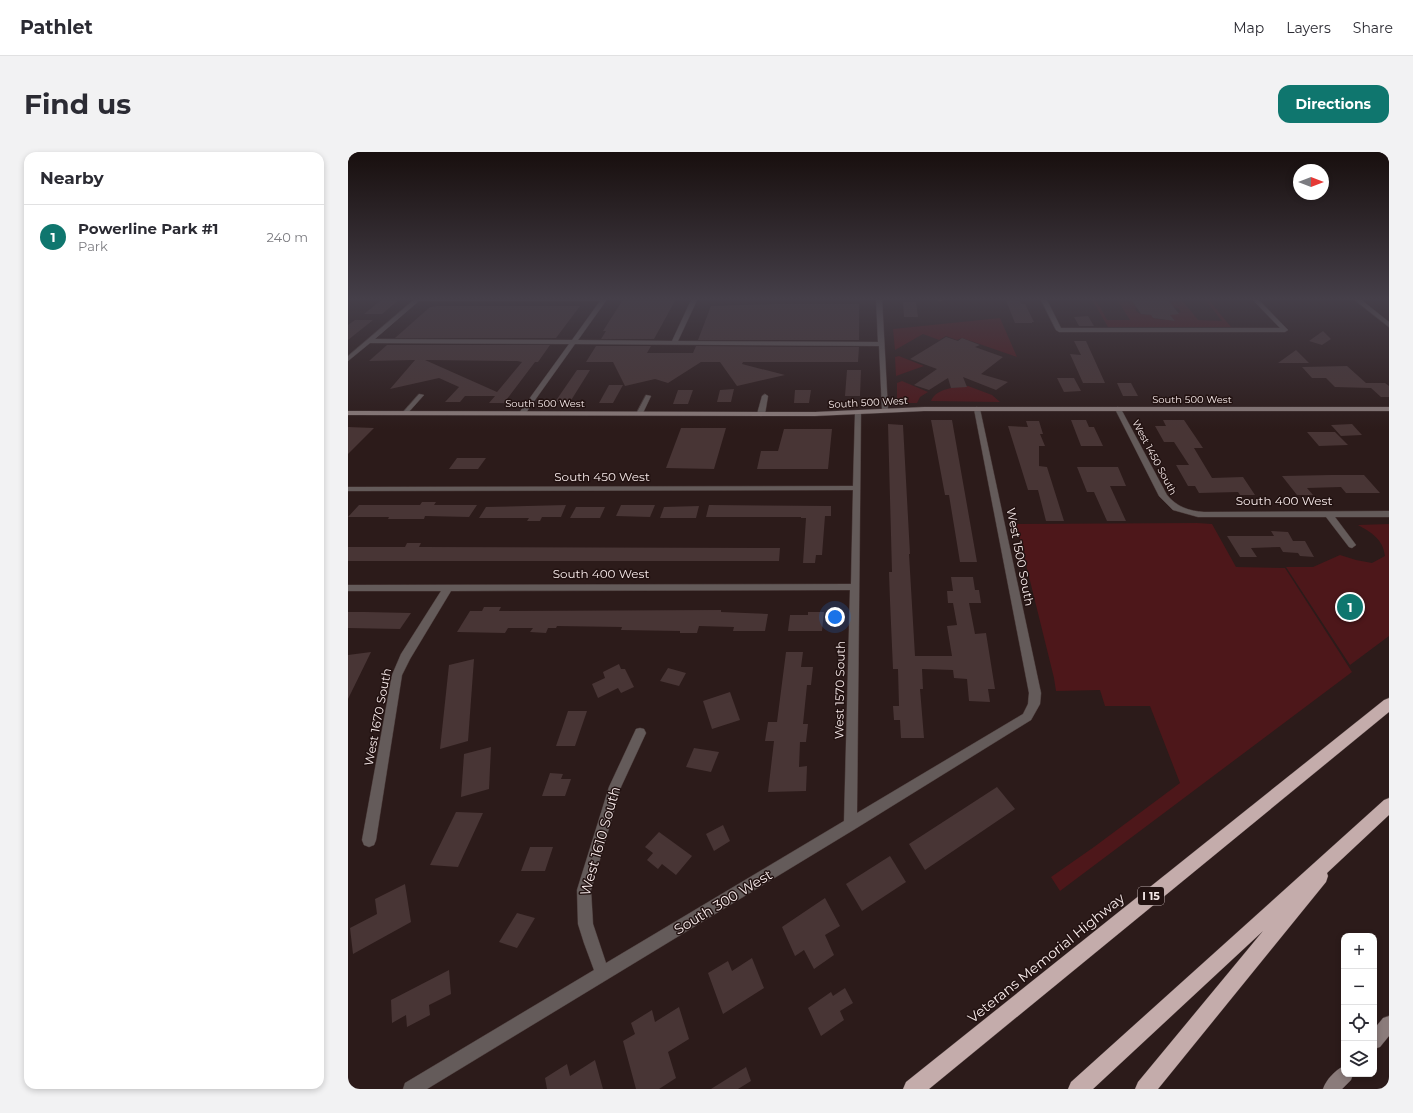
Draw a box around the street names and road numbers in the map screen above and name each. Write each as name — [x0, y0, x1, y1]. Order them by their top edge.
street label: South 500 West — [1152, 393, 1232, 406]
street label: South 500 West — [828, 394, 908, 411]
street label: South 500 West — [505, 397, 585, 410]
street label: West 1450 South — [1129, 417, 1180, 497]
street label: South 450 West — [554, 469, 650, 484]
street label: South 400 West — [1236, 493, 1332, 508]
street label: West 1500 South — [1004, 506, 1037, 607]
street label: South 400 West — [553, 566, 649, 581]
street label: West 1570 South — [831, 641, 848, 739]
street label: West 1670 South — [361, 667, 394, 767]
street label: West 1610 South — [576, 784, 624, 898]
street label: South 300 West — [671, 865, 776, 938]
road number: I 15 — [1138, 887, 1164, 905]
street label: Veterans Memorial Highway — [964, 889, 1128, 1027]

